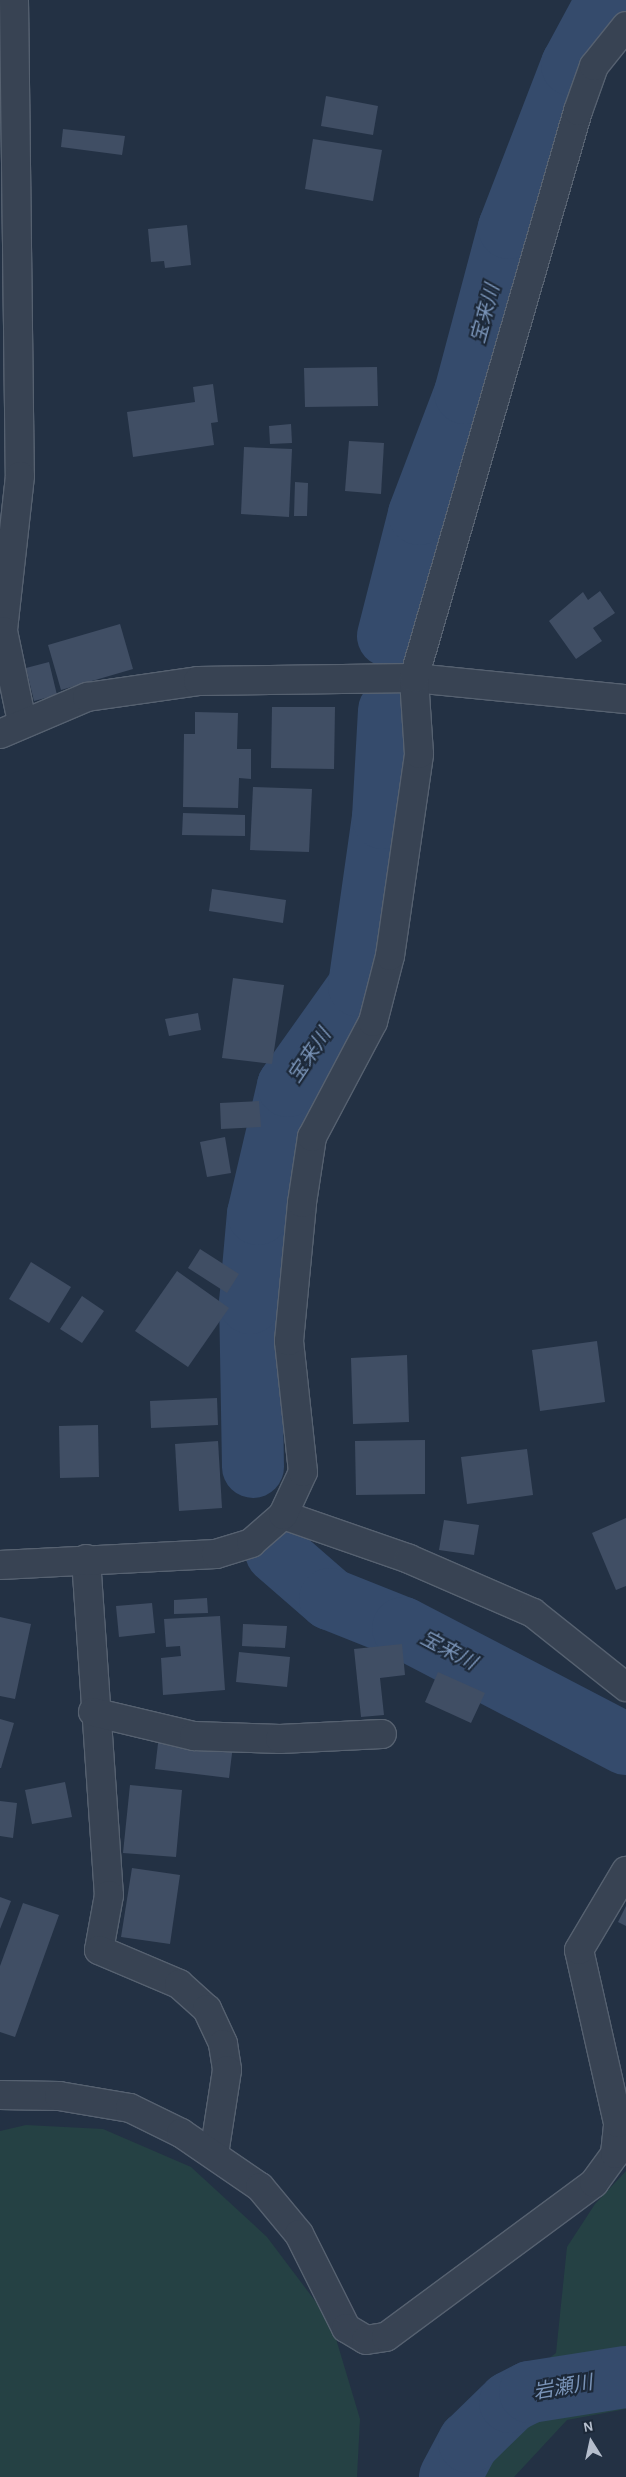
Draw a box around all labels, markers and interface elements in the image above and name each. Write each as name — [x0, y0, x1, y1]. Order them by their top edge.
water label: 宝来川 — [467, 282, 505, 346]
water label: 宝来川 — [283, 1024, 337, 1088]
water label: 宝来川 — [416, 1626, 480, 1676]
water label: 岩瀬川 — [531, 2371, 595, 2405]
north arrow — [566, 2417, 616, 2467]
text: N — [582, 2419, 594, 2435]

